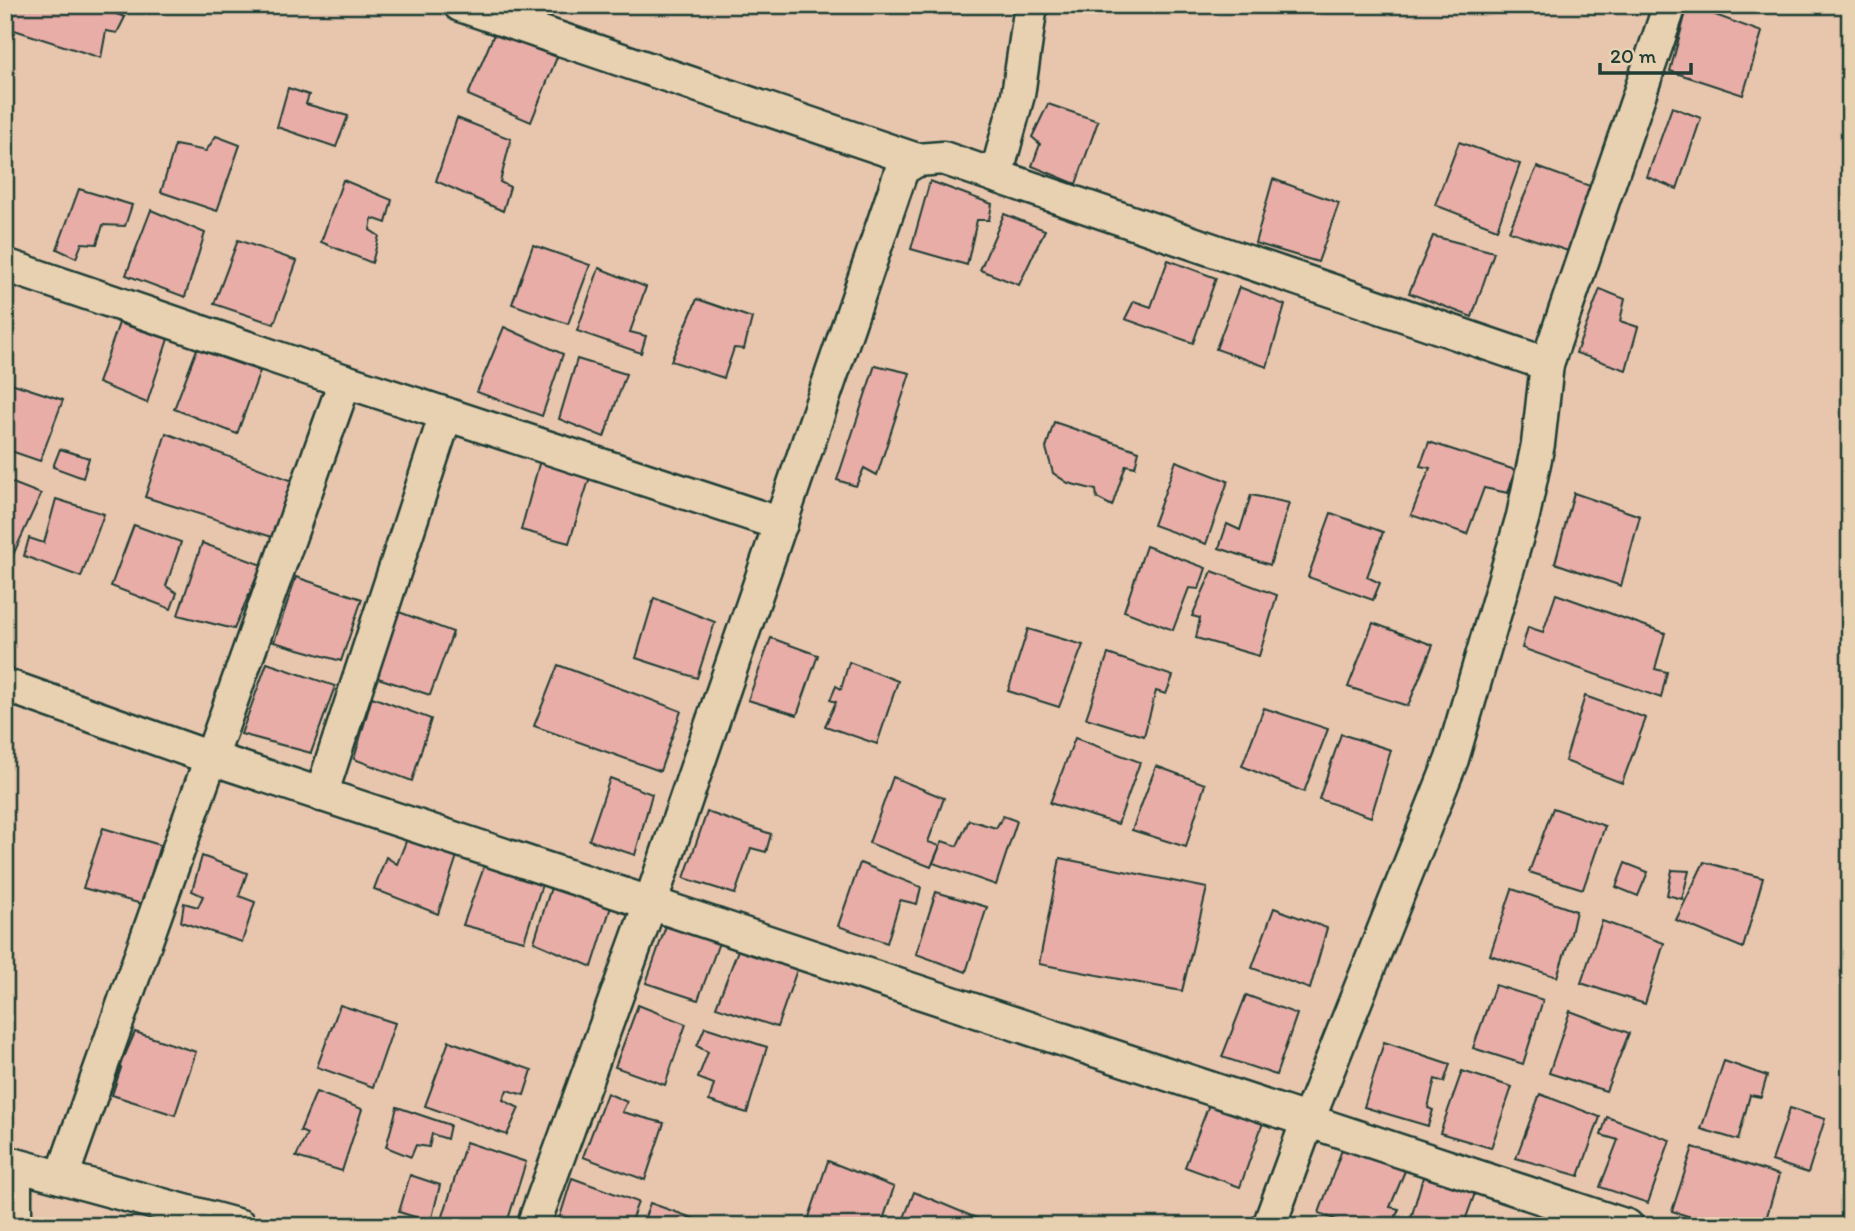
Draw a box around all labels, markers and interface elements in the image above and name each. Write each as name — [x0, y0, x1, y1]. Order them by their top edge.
scale bar — [1600, 32, 1690, 76]
text: 20 m — [1610, 43, 1657, 68]

